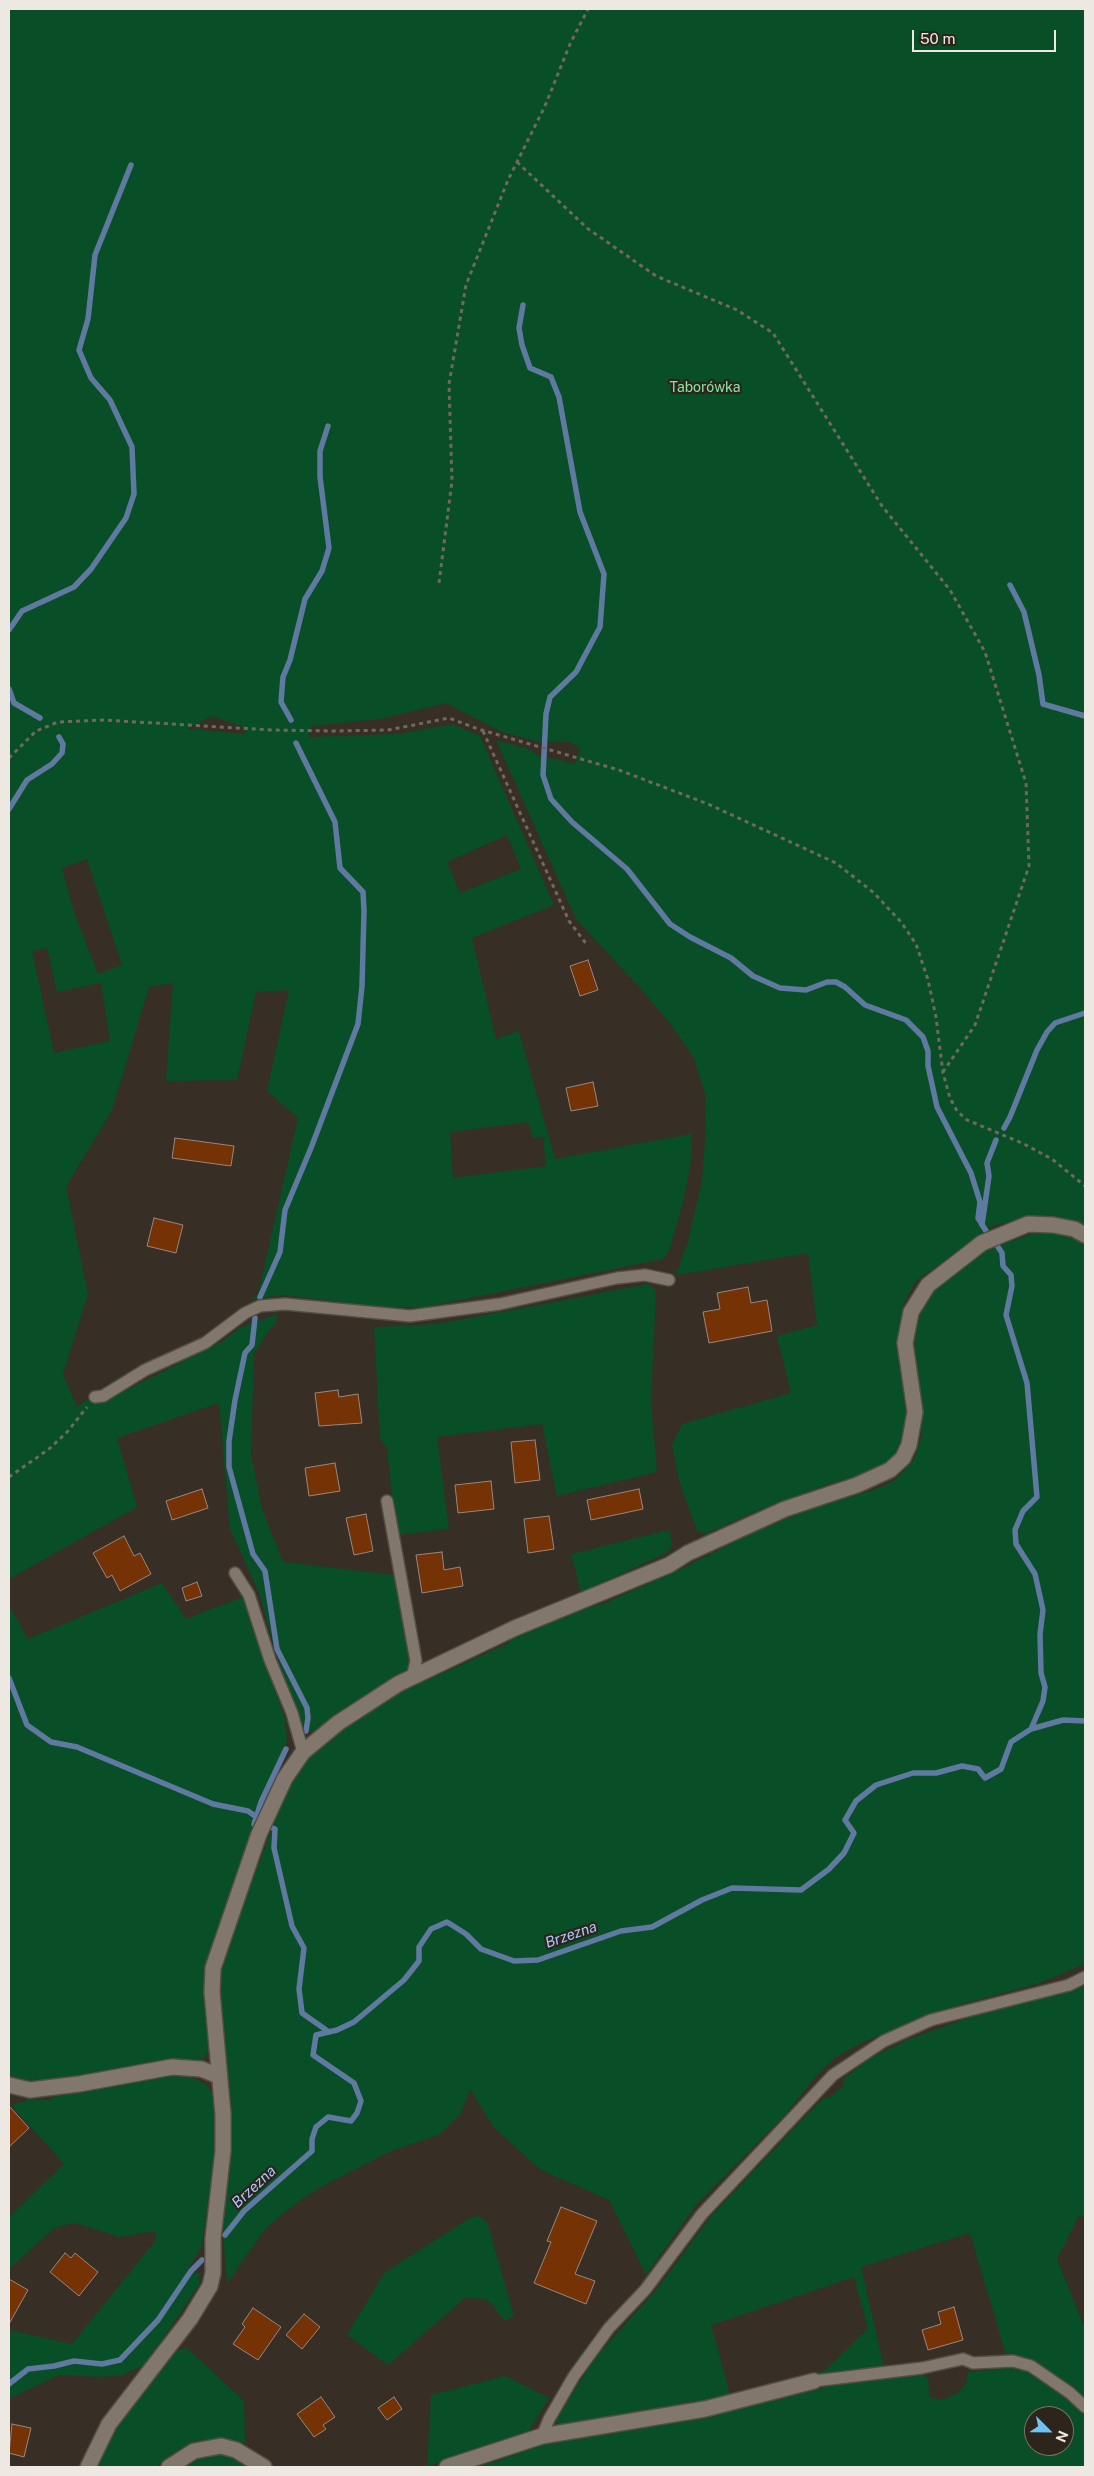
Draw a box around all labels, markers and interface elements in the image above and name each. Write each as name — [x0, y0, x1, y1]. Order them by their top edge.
scale bar — [914, 20, 1058, 52]
text: 50 m — [920, 30, 955, 47]
park label: Taborówka — [669, 380, 741, 396]
water label: Brzezna — [543, 1918, 599, 1952]
water label: Brzezna — [228, 2162, 280, 2212]
north arrow — [1024, 2406, 1074, 2456]
text: N — [1052, 2428, 1071, 2445]

